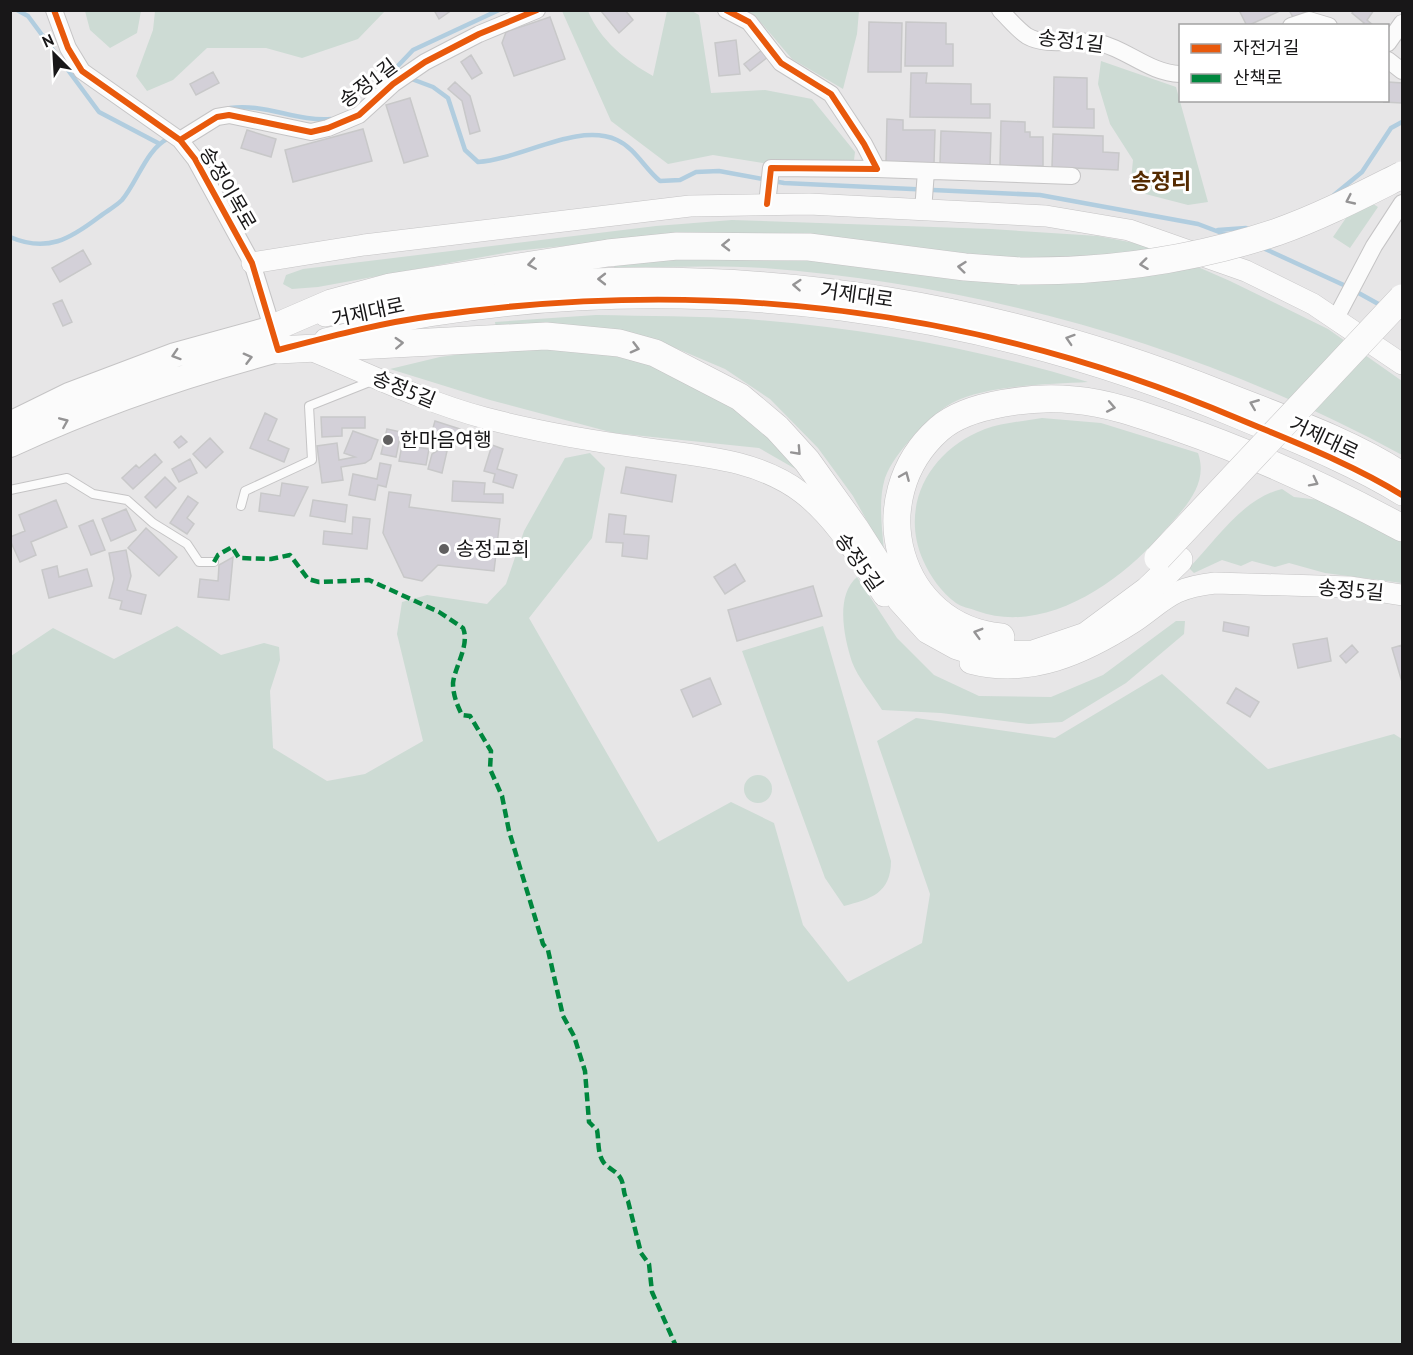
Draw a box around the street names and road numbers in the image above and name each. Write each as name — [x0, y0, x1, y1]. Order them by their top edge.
street label: 송정1길 — [1037, 24, 1105, 58]
street label: 송정1길 — [334, 53, 402, 113]
street label: 송정이목로 — [194, 142, 262, 234]
street label: 거제대로 — [819, 277, 895, 313]
street label: 거제대로 — [329, 292, 407, 332]
street label: 송정5길 — [368, 365, 440, 413]
street label: 거제대로 — [1285, 411, 1363, 465]
street label: 송정5길 — [829, 527, 889, 597]
street label: 송정5길 — [1317, 574, 1385, 606]

